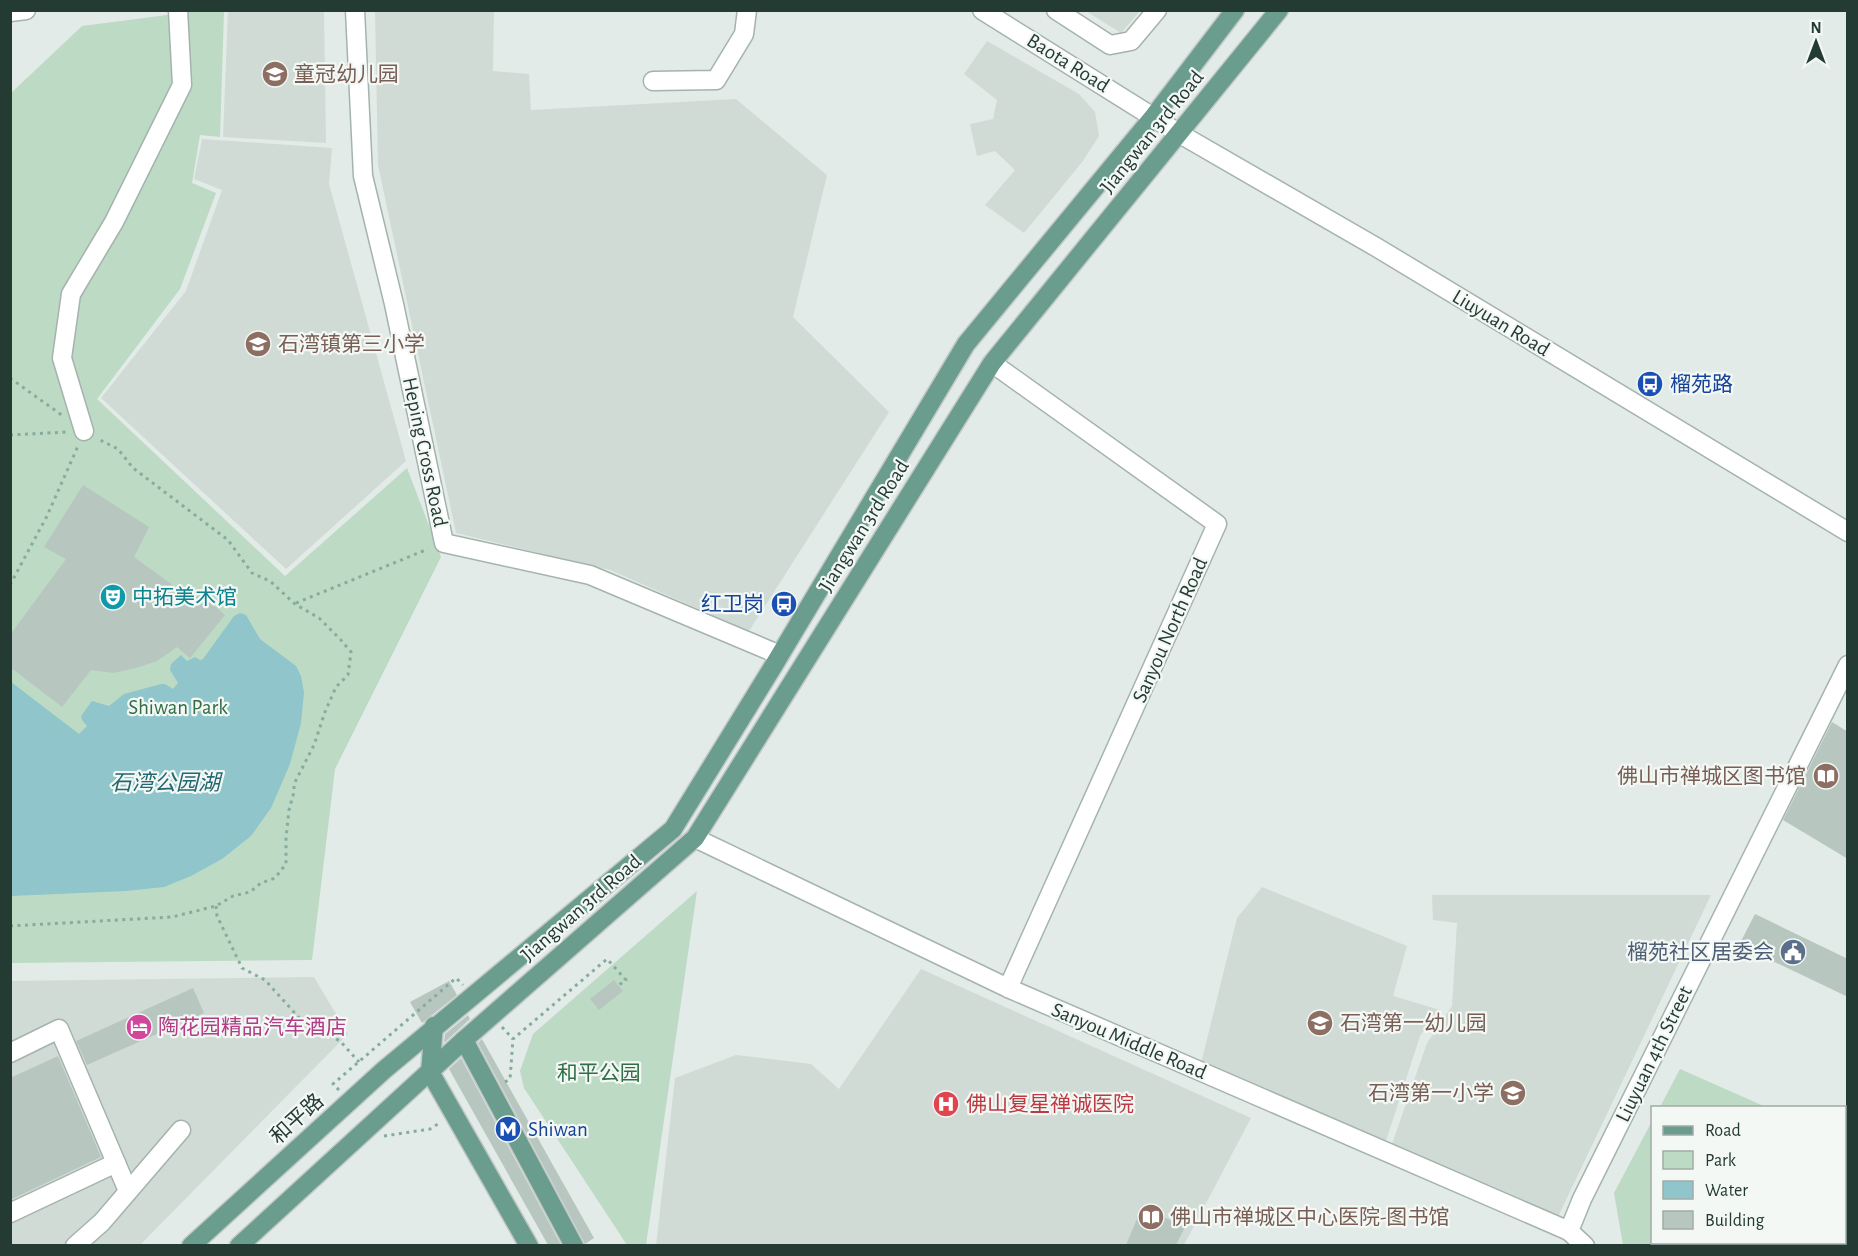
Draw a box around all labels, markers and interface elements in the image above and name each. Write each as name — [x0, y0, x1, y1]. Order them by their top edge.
north arrow — [1786, 12, 1846, 72]
text: N — [1810, 20, 1822, 36]
street label: Baota Road — [1023, 29, 1113, 97]
school or university icon: 童冠幼儿园 — [260, 59, 290, 89]
place label: 童冠幼儿园 — [294, 63, 399, 85]
street label: Jiangwan 3rd Road — [1096, 67, 1208, 197]
street label: Liuyuan Road — [1449, 286, 1553, 360]
school or university icon: 石湾镇第三小学 — [243, 329, 273, 359]
place label: 石湾镇第三小学 — [278, 333, 425, 355]
bus stop icon: 榴苑路 — [1635, 369, 1665, 399]
place label: 榴苑路 — [1670, 373, 1733, 395]
street label: Heping Cross Road — [399, 375, 451, 529]
street label: Jiangwan 3rd Road — [815, 456, 913, 596]
street label: Sanyou North Road — [1129, 554, 1211, 706]
theatre icon: 中拓美术馆 — [98, 582, 128, 612]
place label: 中拓美术馆 — [132, 586, 237, 608]
bus stop icon: 红卫岗 — [769, 589, 799, 619]
place label: 红卫岗 — [701, 593, 764, 615]
park label: Shiwan Park — [128, 697, 228, 718]
library icon: 佛山市禅城区图书馆 — [1811, 761, 1841, 791]
place label: 佛山市禅城区图书馆 — [1617, 765, 1806, 787]
water label: 石湾公园湖 — [110, 771, 223, 794]
street label: Jiangwan 3rd Road — [517, 850, 645, 966]
public building icon: 榴苑社区居委会 — [1778, 937, 1808, 967]
place label: 榴苑社区居委会 — [1627, 941, 1774, 963]
street label: Liuyuan 4th Street — [1612, 982, 1696, 1125]
street label: Sanyou Middle Road — [1048, 999, 1210, 1083]
school or university icon: 石湾第一幼儿园 — [1305, 1008, 1335, 1038]
hotel icon: 陶花园精品汽车酒店 — [124, 1012, 154, 1042]
place label: 石湾第一幼儿园 — [1340, 1012, 1487, 1034]
place label: 陶花园精品汽车酒店 — [158, 1016, 347, 1038]
park label: 和平公园 — [557, 1062, 641, 1084]
school or university icon: 石湾第一小学 — [1498, 1078, 1528, 1108]
place label: 石湾第一小学 — [1368, 1082, 1494, 1104]
street label: 和平路 — [266, 1089, 327, 1148]
hospital icon: 佛山复星禅诚医院 — [931, 1089, 961, 1119]
place label: 佛山复星禅诚医院 — [966, 1093, 1134, 1115]
legend — [1651, 1106, 1846, 1244]
metro station icon: Shiwan — [493, 1114, 523, 1144]
place label: Shiwan — [528, 1119, 588, 1140]
text: Road — [1705, 1122, 1741, 1140]
text: Park — [1705, 1152, 1737, 1170]
text: Water — [1705, 1182, 1748, 1200]
library icon: 佛山市禅城区中心医院-图书馆 — [1136, 1202, 1166, 1232]
place label: 佛山市禅城区中心医院-图书馆 — [1170, 1206, 1449, 1228]
text: Building — [1705, 1212, 1765, 1230]

